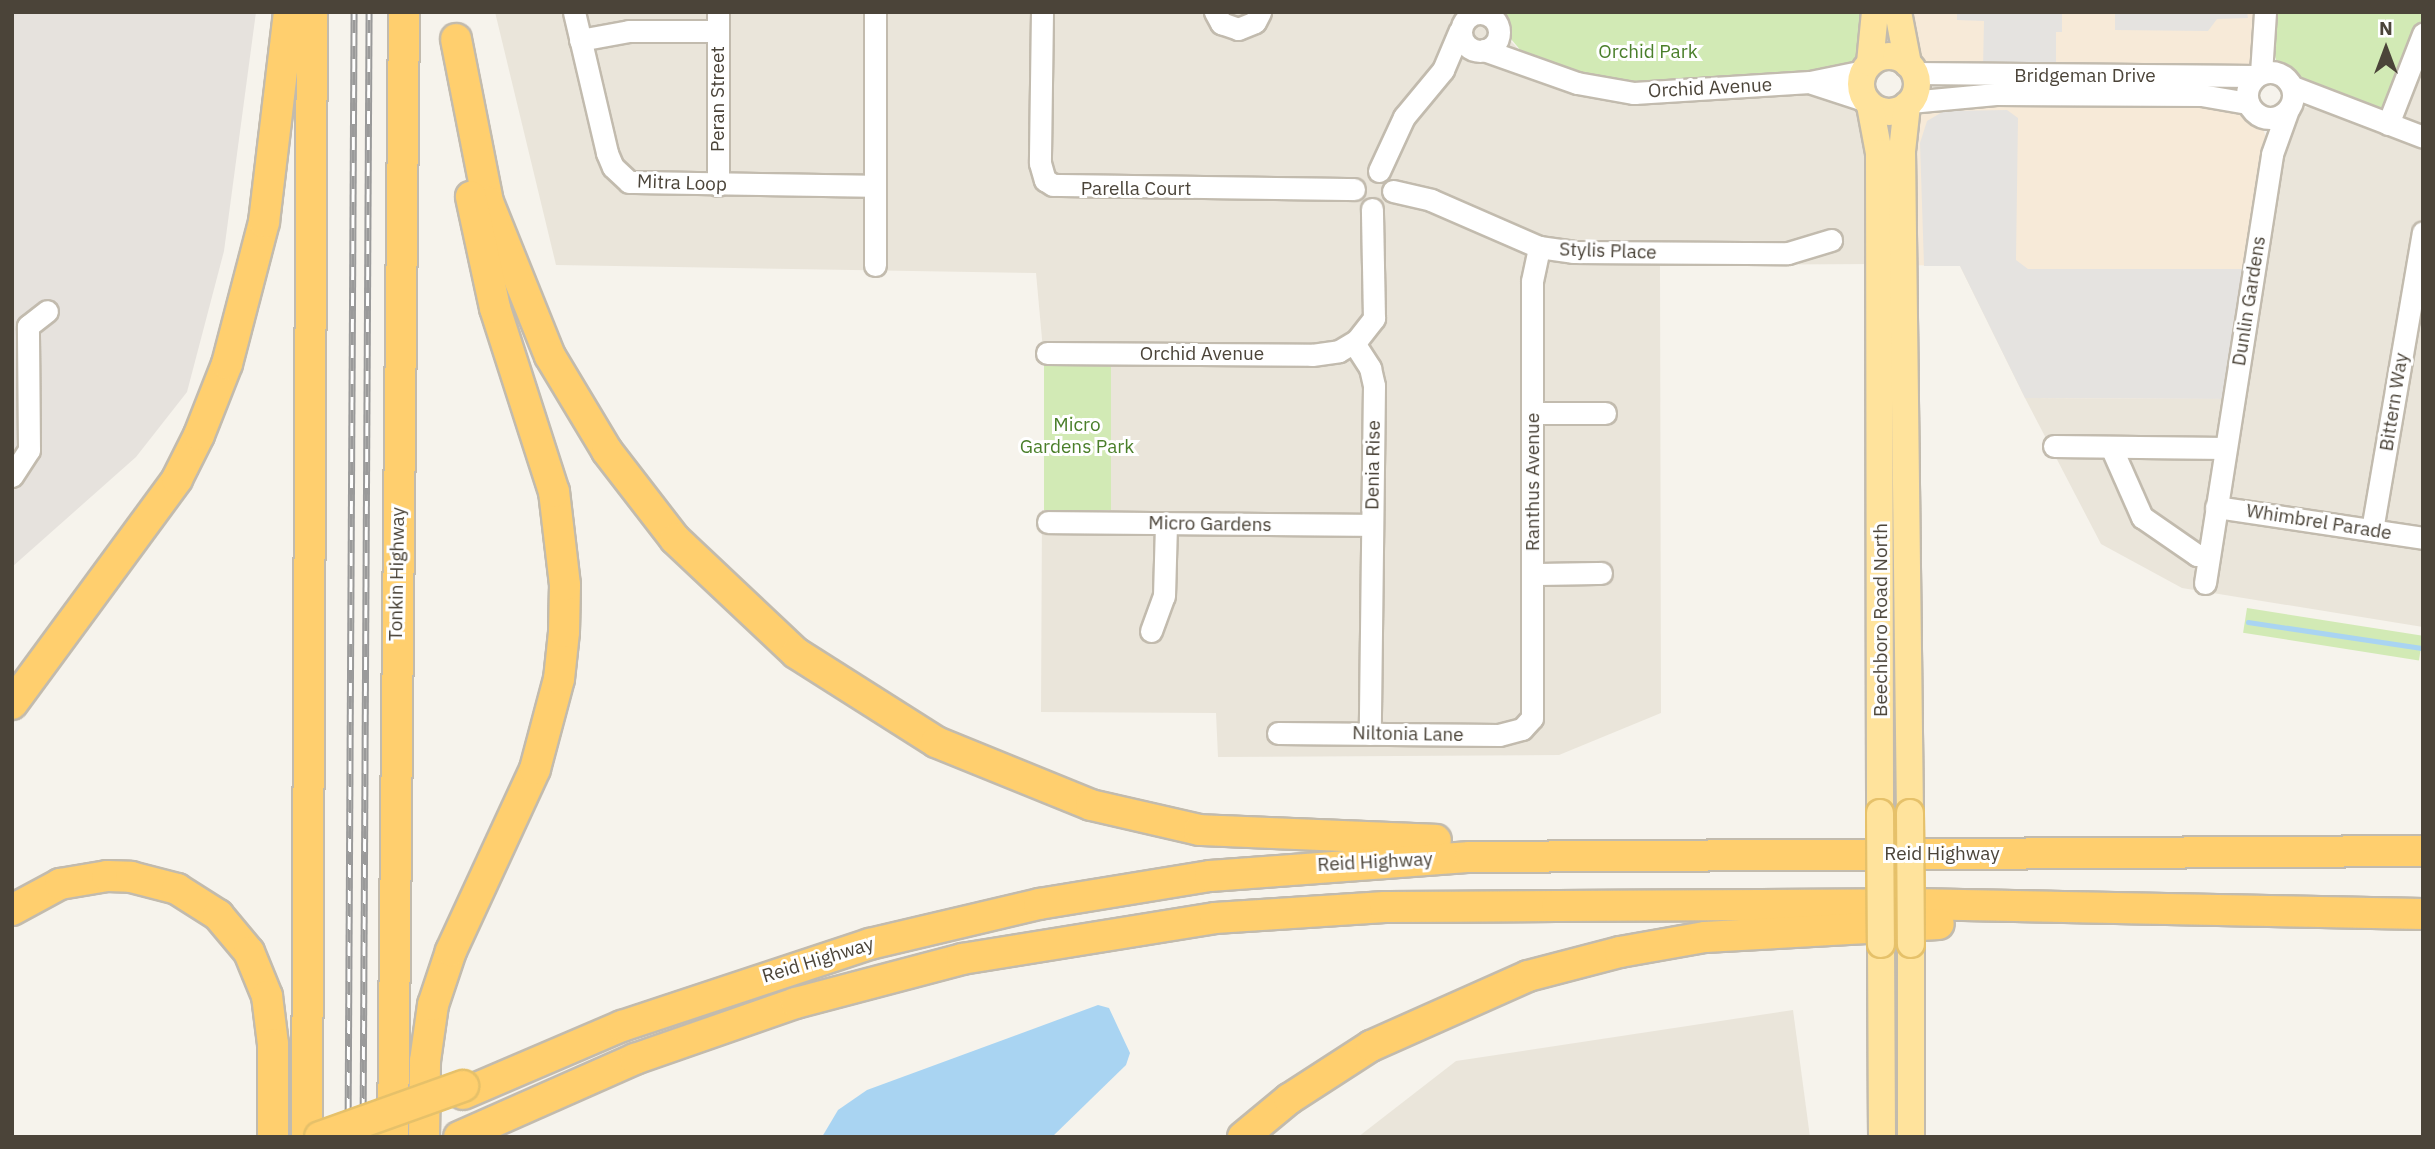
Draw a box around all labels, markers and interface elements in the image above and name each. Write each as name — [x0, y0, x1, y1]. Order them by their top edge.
north arrow — [2351, 14, 2421, 84]
text: N — [2379, 16, 2393, 40]
park label: Orchid Park — [1598, 41, 1698, 63]
street label: Peran Street — [707, 46, 729, 152]
street label: Bridgeman Drive — [2014, 65, 2156, 87]
street label: Orchid Avenue — [1647, 73, 1773, 103]
street label: Mitra Loop — [637, 170, 727, 196]
street label: Parella Court — [1081, 178, 1191, 200]
street label: Dunlin Gardens — [2227, 234, 2271, 368]
street label: Stylis Place — [1559, 238, 1657, 264]
street label: Orchid Avenue — [1140, 343, 1264, 365]
street label: Bittern Way — [2375, 351, 2413, 453]
street label: Ranthus Avenue — [1522, 413, 1544, 551]
park label: Micro Gardens Park — [1020, 414, 1134, 458]
street label: Denia Rise — [1361, 420, 1385, 510]
street label: Whimbrel Parade — [2245, 499, 2393, 545]
street label: Tonkin Highway — [384, 507, 410, 641]
street label: Micro Gardens — [1148, 512, 1272, 536]
street label: Beechboro Road North — [1870, 523, 1892, 717]
street label: Niltonia Lane — [1352, 722, 1464, 746]
street label: Reid Highway — [1884, 843, 2000, 865]
street label: Reid Highway — [1317, 848, 1433, 876]
street label: Reid Highway — [759, 932, 877, 988]

